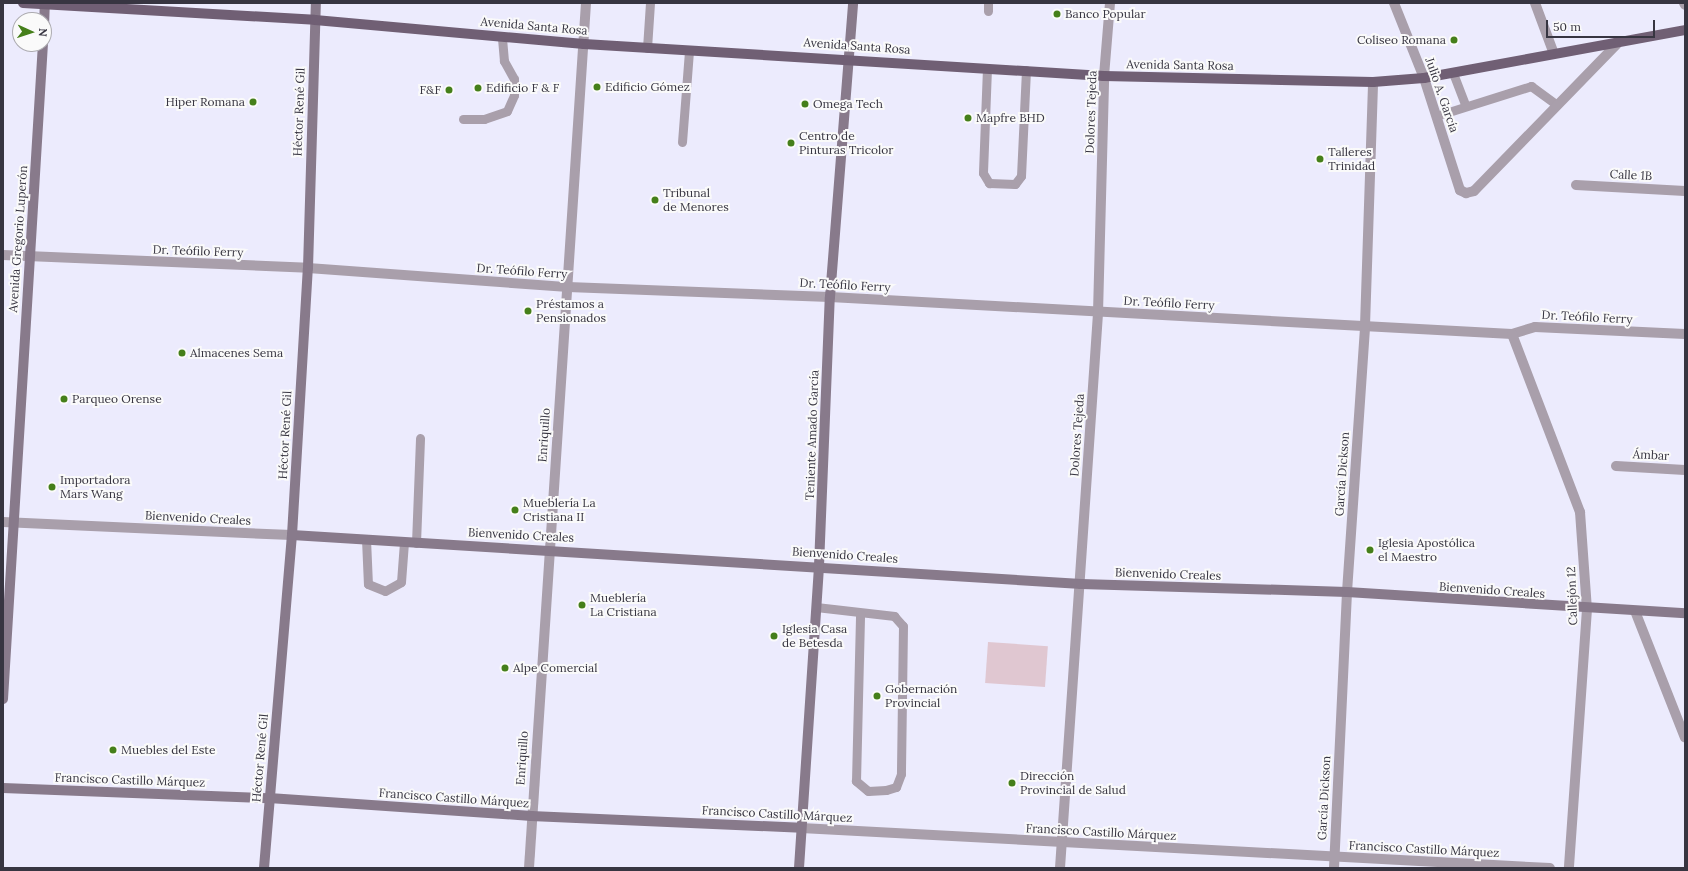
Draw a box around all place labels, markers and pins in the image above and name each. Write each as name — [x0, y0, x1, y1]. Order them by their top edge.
place label: Banco Popular — [1065, 7, 1146, 21]
marker: Banco Popular — [1052, 9, 1062, 19]
place label: Coliseo Romana — [1357, 33, 1446, 47]
marker: Coliseo Romana — [1449, 35, 1459, 45]
place label: Edificio Gómez — [605, 80, 690, 94]
place label: Edificio F & F — [486, 81, 559, 95]
marker: Edificio Gómez — [592, 82, 602, 92]
place label: F&F — [420, 83, 441, 97]
marker: Edificio F & F — [473, 83, 483, 93]
marker: F&F — [444, 85, 454, 95]
place label: Hiper Romana — [165, 95, 245, 109]
marker: Hiper Romana — [248, 97, 258, 107]
place label: Omega Tech — [813, 97, 883, 111]
marker: Omega Tech — [800, 99, 810, 109]
place label: Mapfre BHD — [976, 111, 1045, 125]
marker: Mapfre BHD — [963, 113, 973, 123]
place label: Centro de Pinturas Tricolor — [799, 129, 894, 157]
marker: Centro de Pinturas Tricolor — [786, 138, 796, 148]
place label: Talleres Trinidad — [1328, 145, 1375, 173]
marker: Talleres Trinidad — [1315, 154, 1325, 164]
place label: Tribunal de Menores — [663, 186, 729, 214]
marker: Tribunal de Menores — [650, 195, 660, 205]
place label: Préstamos a Pensionados — [536, 297, 606, 325]
marker: Préstamos a Pensionados — [523, 306, 533, 316]
place label: Almacenes Sema — [190, 346, 283, 360]
marker: Almacenes Sema — [177, 348, 187, 358]
place label: Parqueo Orense — [72, 392, 162, 406]
marker: Parqueo Orense — [59, 394, 69, 404]
place label: Importadora Mars Wang — [60, 473, 130, 501]
marker: Importadora Mars Wang — [47, 482, 57, 492]
place label: Mueblería La Cristiana II — [523, 496, 596, 524]
marker: Mueblería La Cristiana II — [510, 505, 520, 515]
place label: Iglesia Apostólica el Maestro — [1378, 536, 1475, 564]
marker: Iglesia Apostólica el Maestro — [1365, 545, 1375, 555]
place label: Mueblería La Cristiana — [590, 591, 657, 619]
marker: Mueblería La Cristiana — [577, 600, 587, 610]
place label: Iglesia Casa de Betesda — [782, 622, 847, 650]
marker: Iglesia Casa de Betesda — [769, 631, 779, 641]
place label: Alpe Comercial — [513, 661, 598, 675]
marker: Alpe Comercial — [500, 663, 510, 673]
place label: Gobernación Provincial — [885, 682, 957, 710]
marker: Gobernación Provincial — [872, 691, 882, 701]
place label: Muebles del Este — [121, 743, 215, 757]
marker: Muebles del Este — [108, 745, 118, 755]
place label: Dirección Provincial de Salud — [1020, 769, 1126, 797]
marker: Dirección Provincial de Salud — [1007, 778, 1017, 788]

